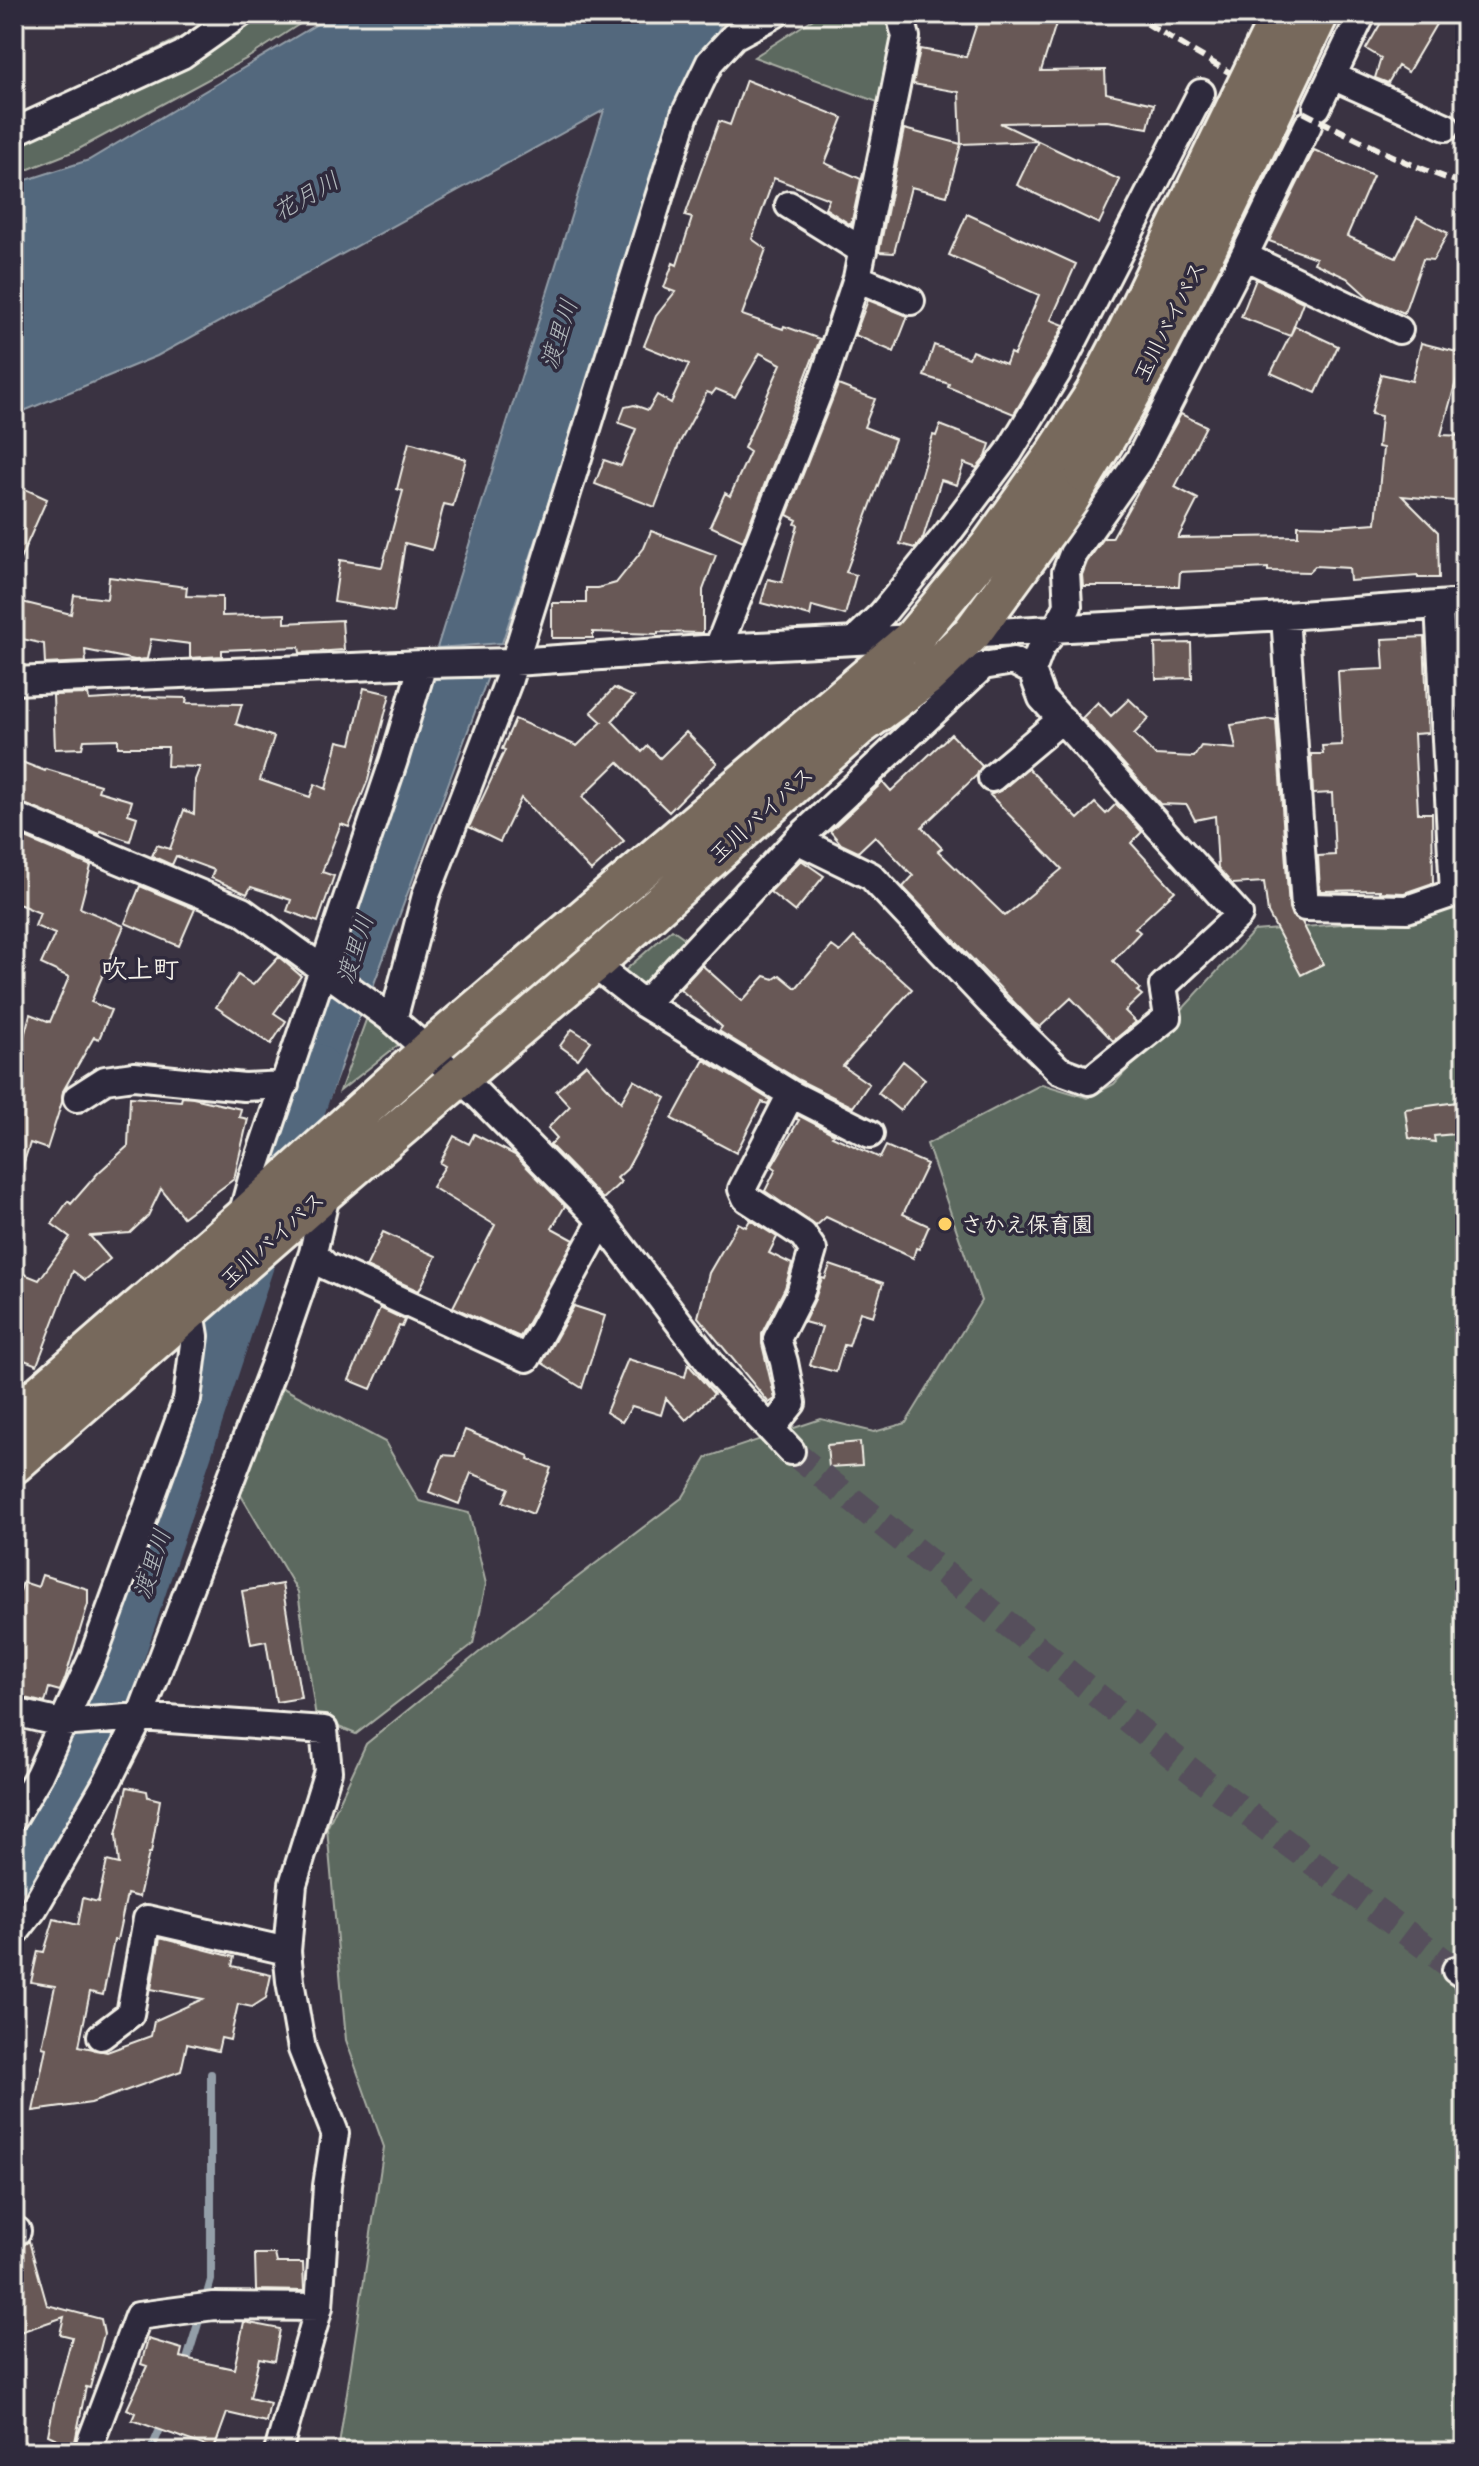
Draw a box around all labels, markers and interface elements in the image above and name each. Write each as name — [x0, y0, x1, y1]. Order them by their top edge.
water label: 花月川 — [268, 166, 345, 227]
street label: 玉川バイパス — [1128, 257, 1212, 386]
water label: 渡里川 — [535, 295, 584, 373]
street label: 玉川バイパス — [704, 761, 820, 869]
water label: 渡里川 — [331, 910, 380, 988]
district label: 吹上町 — [101, 955, 179, 986]
street label: 玉川バイパス — [215, 1186, 331, 1294]
place label: さかえ保育園 — [961, 1212, 1093, 1239]
marker: さかえ保育園 — [936, 1215, 954, 1233]
water label: 渡里川 — [128, 1525, 177, 1603]

